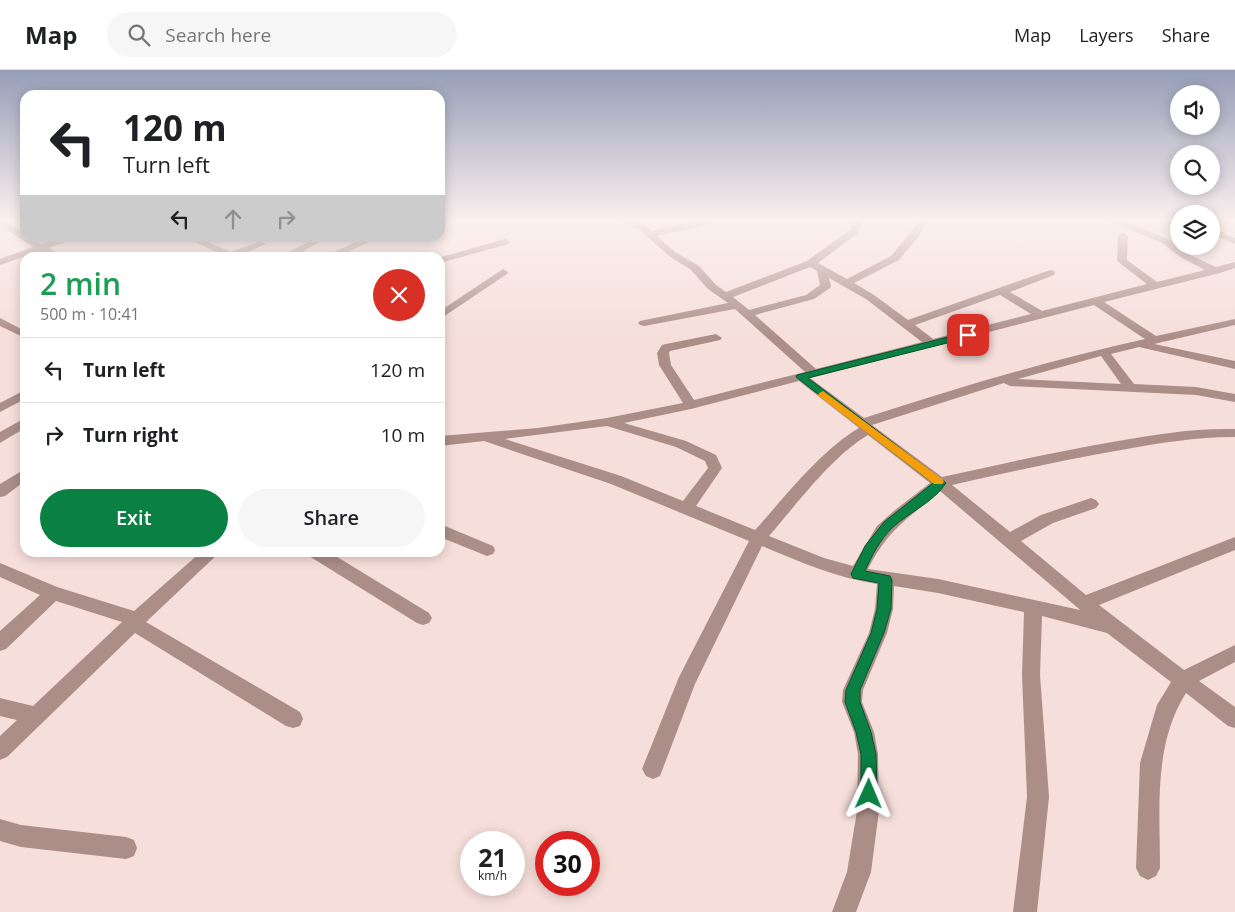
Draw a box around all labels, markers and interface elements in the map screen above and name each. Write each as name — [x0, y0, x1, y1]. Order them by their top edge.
search box — [107, 12, 457, 57]
text: Map — [25, 18, 77, 51]
icon: search — [125, 21, 153, 49]
text: Search here — [165, 22, 271, 48]
text: Map — [1014, 23, 1051, 47]
text: Layers — [1079, 23, 1134, 47]
text: Share — [1162, 23, 1210, 47]
map controls — [1170, 85, 1220, 255]
button: sound — [1170, 85, 1220, 135]
text: 120 m — [123, 104, 227, 151]
icon: left — [40, 110, 105, 175]
button: search — [1170, 145, 1220, 195]
text: Turn left — [123, 149, 210, 179]
icon: left — [166, 205, 194, 233]
icon: ahead — [219, 205, 247, 233]
icon: right — [272, 205, 300, 233]
button: layers — [1170, 205, 1220, 255]
text: 2 min — [40, 263, 121, 304]
button: close — [373, 269, 425, 321]
text: 500 m · 10:41 — [40, 303, 140, 325]
pin — [947, 314, 989, 356]
icon: arrive — [954, 321, 982, 349]
icon: left — [40, 356, 68, 384]
text: Turn left — [83, 357, 165, 383]
text: 120 m — [370, 357, 425, 383]
icon: right — [40, 421, 68, 449]
text: Turn right — [83, 422, 178, 448]
text: 10 m — [381, 422, 425, 448]
button: Exit — [40, 489, 228, 547]
button: Share — [238, 489, 425, 547]
position arrow — [842, 767, 894, 819]
speed limit sign: 30 — [535, 831, 600, 896]
text: 21 — [478, 840, 507, 874]
text: km/h — [478, 867, 507, 884]

